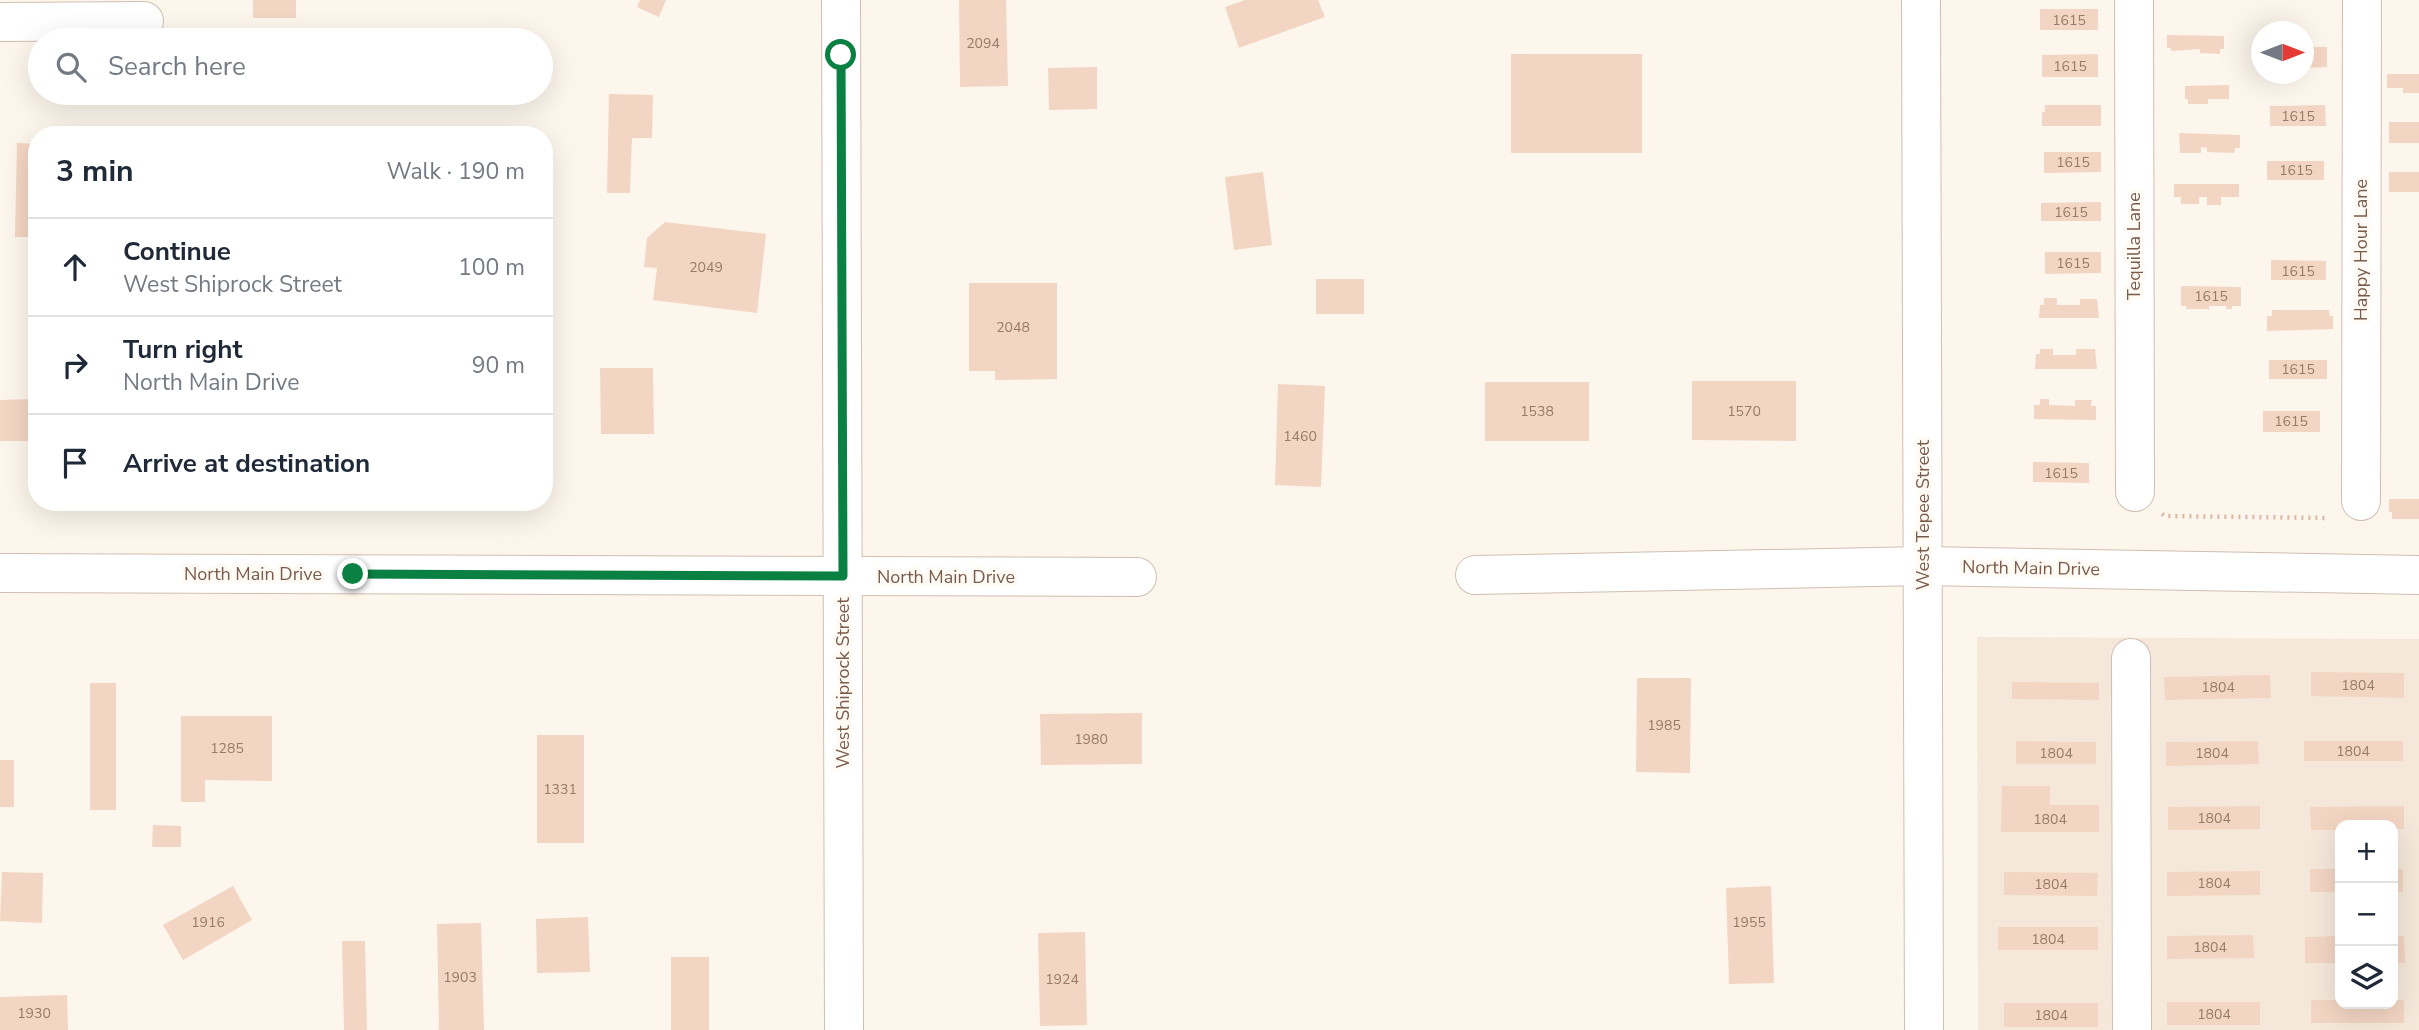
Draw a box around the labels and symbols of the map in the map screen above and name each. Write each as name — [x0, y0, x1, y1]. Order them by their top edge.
house number: 1615 — [2052, 11, 2086, 30]
north arrow — [2251, 21, 2314, 84]
house number: 2094 — [966, 34, 1000, 53]
route start — [825, 39, 856, 70]
house number: 1615 — [2053, 57, 2087, 76]
house number: 1615 — [2281, 107, 2315, 126]
house number: 1615 — [2056, 153, 2090, 172]
house number: 1615 — [2279, 161, 2313, 180]
street label: Happy Hour Lane — [2349, 179, 2373, 321]
street label: Tequilla Lane — [2122, 192, 2146, 300]
house number: 1615 — [2054, 203, 2088, 222]
house number: 1615 — [2056, 254, 2090, 273]
house number: 2049 — [689, 258, 723, 277]
house number: 1615 — [2281, 262, 2315, 281]
house number: 1615 — [2194, 287, 2228, 306]
house number: 2048 — [996, 318, 1030, 337]
house number: 1615 — [2281, 360, 2315, 379]
house number: 1538 — [1520, 402, 1554, 421]
house number: 1570 — [1727, 402, 1761, 421]
house number: 1615 — [2274, 412, 2308, 431]
house number: 1460 — [1283, 427, 1317, 446]
street label: West Tepee Street — [1911, 439, 1935, 590]
house number: 1615 — [2044, 464, 2078, 483]
street label: North Main Drive — [1962, 555, 2100, 581]
route end — [337, 558, 368, 589]
street label: North Main Drive — [184, 562, 322, 586]
street label: North Main Drive — [877, 565, 1015, 589]
street label: West Shiprock Street — [831, 597, 855, 769]
house number: 1804 — [2341, 676, 2375, 695]
house number: 1804 — [2201, 678, 2235, 697]
house number: 1985 — [1647, 716, 1681, 735]
house number: 1980 — [1074, 730, 1108, 749]
house number: 1285 — [210, 739, 244, 758]
house number: 1804 — [2336, 742, 2370, 761]
house number: 1804 — [2039, 744, 2073, 763]
house number: 1804 — [2195, 744, 2229, 763]
house number: 1331 — [543, 780, 577, 799]
house number: 1804 — [2197, 809, 2231, 828]
house number: 1804 — [2033, 810, 2067, 829]
house number: 1804 — [2197, 874, 2231, 893]
house number: 1804 — [2034, 875, 2068, 894]
house number: 1916 — [191, 913, 225, 932]
house number: 1955 — [1732, 913, 1766, 932]
house number: 1804 — [2031, 930, 2065, 949]
house number: 1804 — [2193, 938, 2227, 957]
house number: 1903 — [443, 968, 477, 987]
house number: 1924 — [1045, 970, 1079, 989]
house number: 1930 — [17, 1004, 51, 1023]
house number: 1804 — [2197, 1005, 2231, 1024]
house number: 1804 — [2034, 1006, 2068, 1025]

